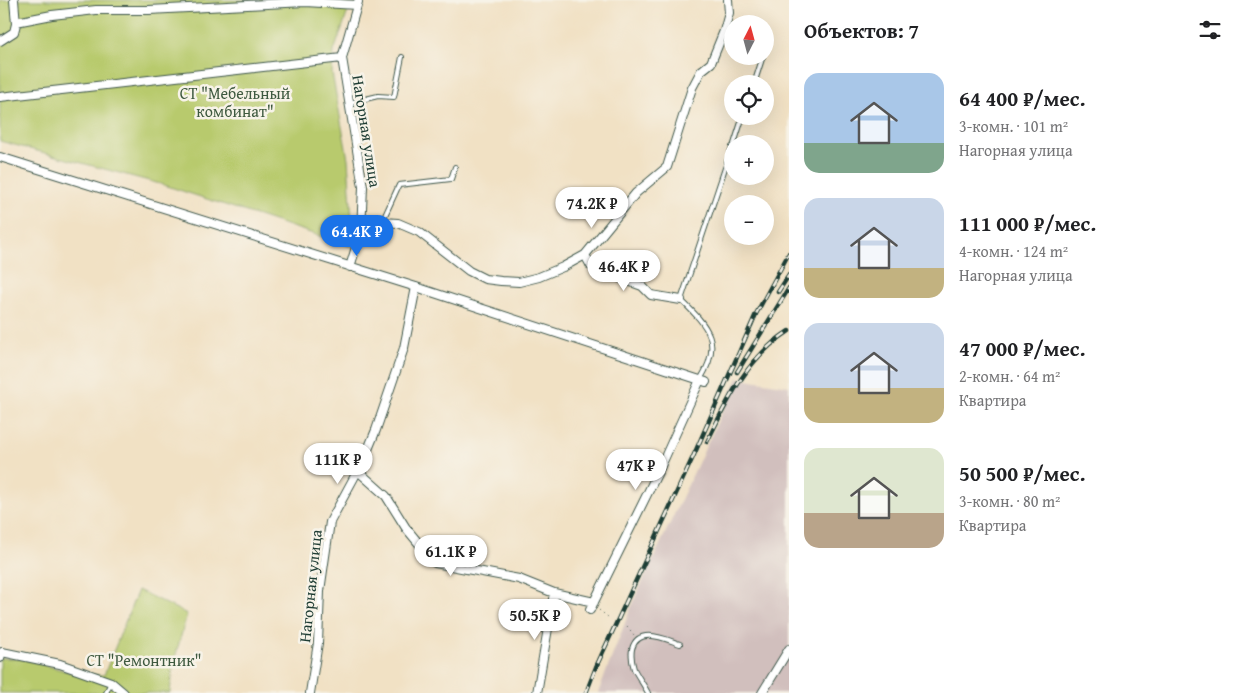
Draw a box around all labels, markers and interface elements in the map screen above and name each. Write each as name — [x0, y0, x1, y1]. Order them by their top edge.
north arrow — [724, 15, 774, 65]
map controls — [724, 15, 774, 245]
text: Объектов: 7 — [804, 15, 919, 46]
icon: filters — [1196, 16, 1224, 44]
street label: Нагорная улица — [346, 73, 388, 189]
button: locate — [724, 75, 774, 125]
park label: СТ "Мебельный комбинат" — [180, 81, 291, 123]
text: 64 400 ₽/мес. — [959, 83, 1085, 114]
icon: home — [844, 93, 904, 153]
text: 3-комн. · 101 m² — [959, 114, 1068, 138]
button: + — [724, 135, 774, 185]
text: Нагорная улица — [959, 138, 1073, 162]
pin: 74.2K ₽ — [546, 186, 638, 229]
text: 74.2K ₽ — [566, 191, 618, 215]
button: − — [724, 195, 774, 245]
text: 111 000 ₽/мес. — [959, 208, 1096, 239]
pin: 64.4K ₽ — [311, 214, 403, 257]
icon: home — [844, 218, 904, 278]
text: 64.4K ₽ — [331, 219, 383, 243]
text: 4-комн. · 124 m² — [959, 239, 1068, 263]
pin: 46.4K ₽ — [578, 250, 670, 292]
text: 46.4K ₽ — [598, 254, 650, 278]
text: Нагорная улица — [959, 263, 1073, 287]
text: 47 000 ₽/мес. — [959, 333, 1085, 364]
icon: home — [844, 343, 904, 403]
text: 2-комн. · 64 m² — [959, 364, 1060, 388]
text: Квартира — [959, 388, 1026, 412]
pin: 111K ₽ — [297, 442, 379, 485]
text: 111K ₽ — [315, 447, 361, 471]
pin: 47K ₽ — [601, 448, 671, 491]
text: 47K ₽ — [617, 453, 655, 477]
text: 50 500 ₽/мес. — [959, 458, 1085, 489]
icon: home — [844, 468, 904, 528]
text: 3-комн. · 80 m² — [959, 489, 1060, 513]
text: Квартира — [959, 513, 1026, 537]
street label: Нагорная улица — [292, 528, 328, 644]
pin: 61.1K ₽ — [405, 534, 497, 577]
text: 61.1K ₽ — [425, 539, 477, 563]
pin: 50.5K ₽ — [489, 598, 581, 641]
text: 50.5K ₽ — [509, 603, 561, 627]
park label: СТ "Ремонтник" — [86, 648, 202, 672]

